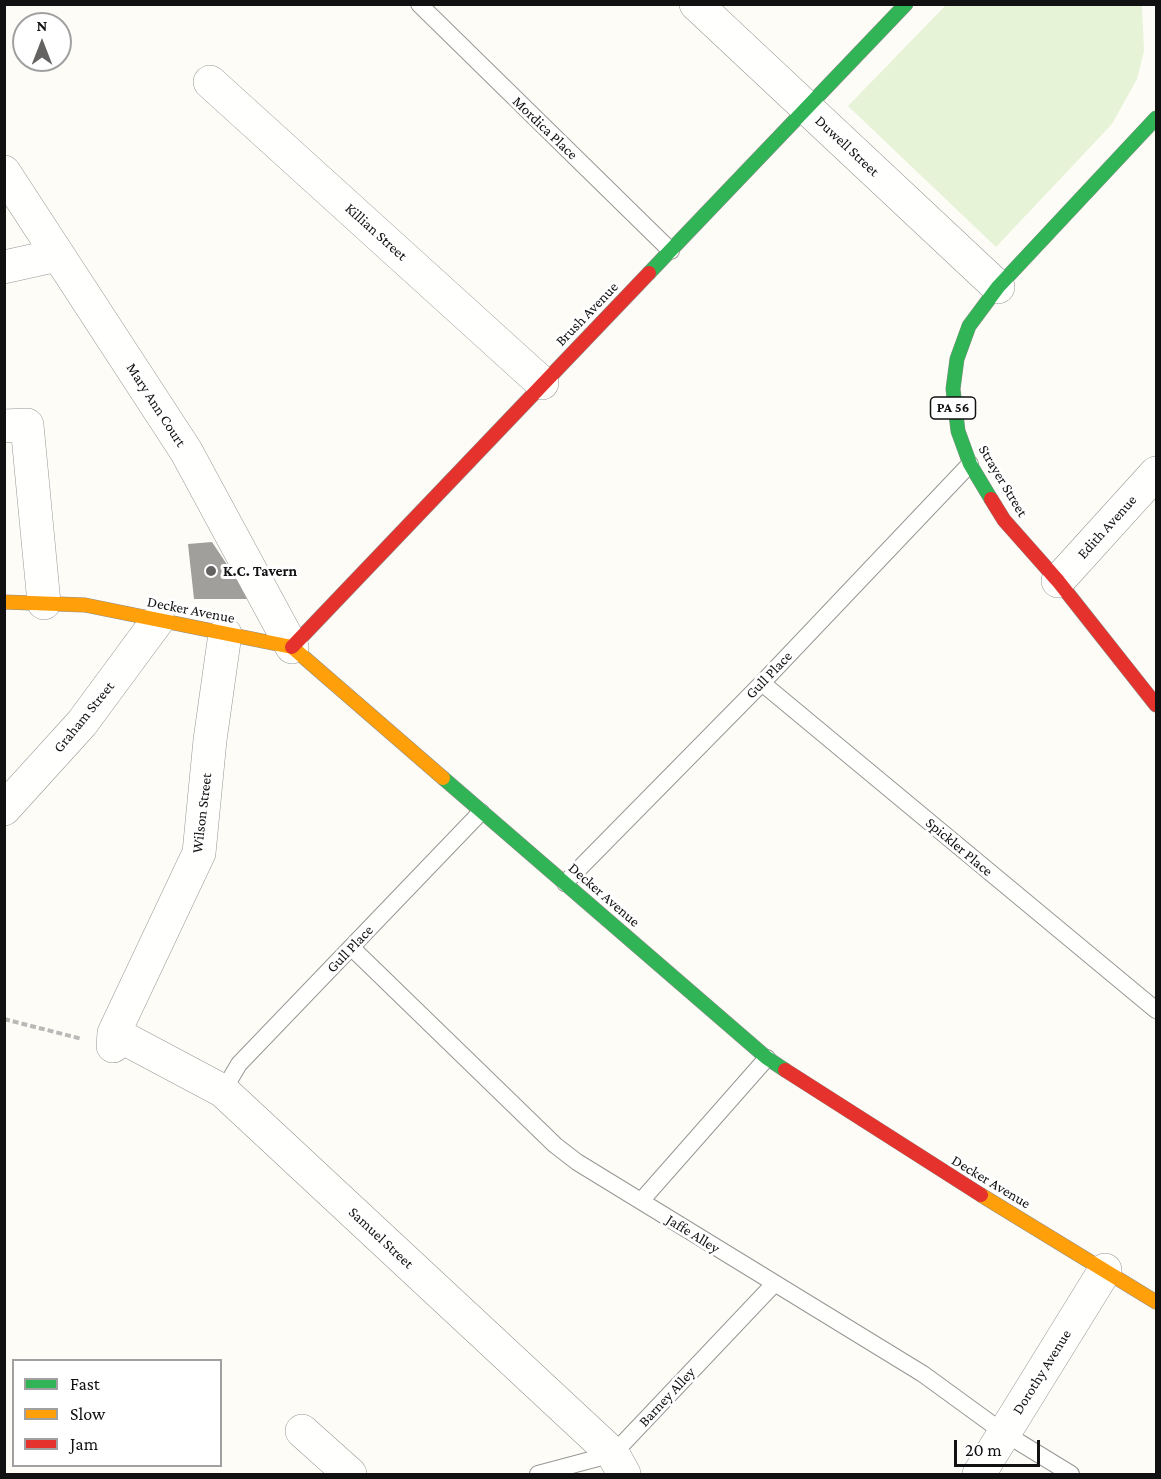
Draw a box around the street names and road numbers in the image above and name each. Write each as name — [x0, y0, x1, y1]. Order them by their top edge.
street label: Mordica Place — [509, 92, 581, 164]
street label: Duwell Street — [811, 112, 883, 180]
street label: Killian Street — [341, 199, 411, 265]
street label: Brush Avenue — [552, 278, 622, 350]
street label: Mary Ann Court — [122, 360, 190, 450]
road number: PA 56 — [930, 397, 976, 419]
street label: Strayer Street — [975, 442, 1031, 520]
street label: Edith Avenue — [1074, 491, 1140, 563]
street label: Decker Avenue — [146, 593, 236, 627]
street label: Gull Place — [742, 647, 796, 703]
street label: Graham Street — [50, 678, 118, 756]
street label: Wilson Street — [188, 772, 216, 854]
street label: Spickler Place — [922, 814, 996, 880]
street label: Decker Avenue — [565, 859, 643, 931]
street label: Gull Place — [323, 921, 377, 977]
street label: Decker Avenue — [948, 1151, 1034, 1213]
street label: Samuel Street — [345, 1203, 417, 1273]
street label: Jaffe Alley — [663, 1211, 723, 1257]
street label: Dorothy Avenue — [1009, 1326, 1075, 1418]
street label: Barney Alley — [635, 1364, 699, 1430]

